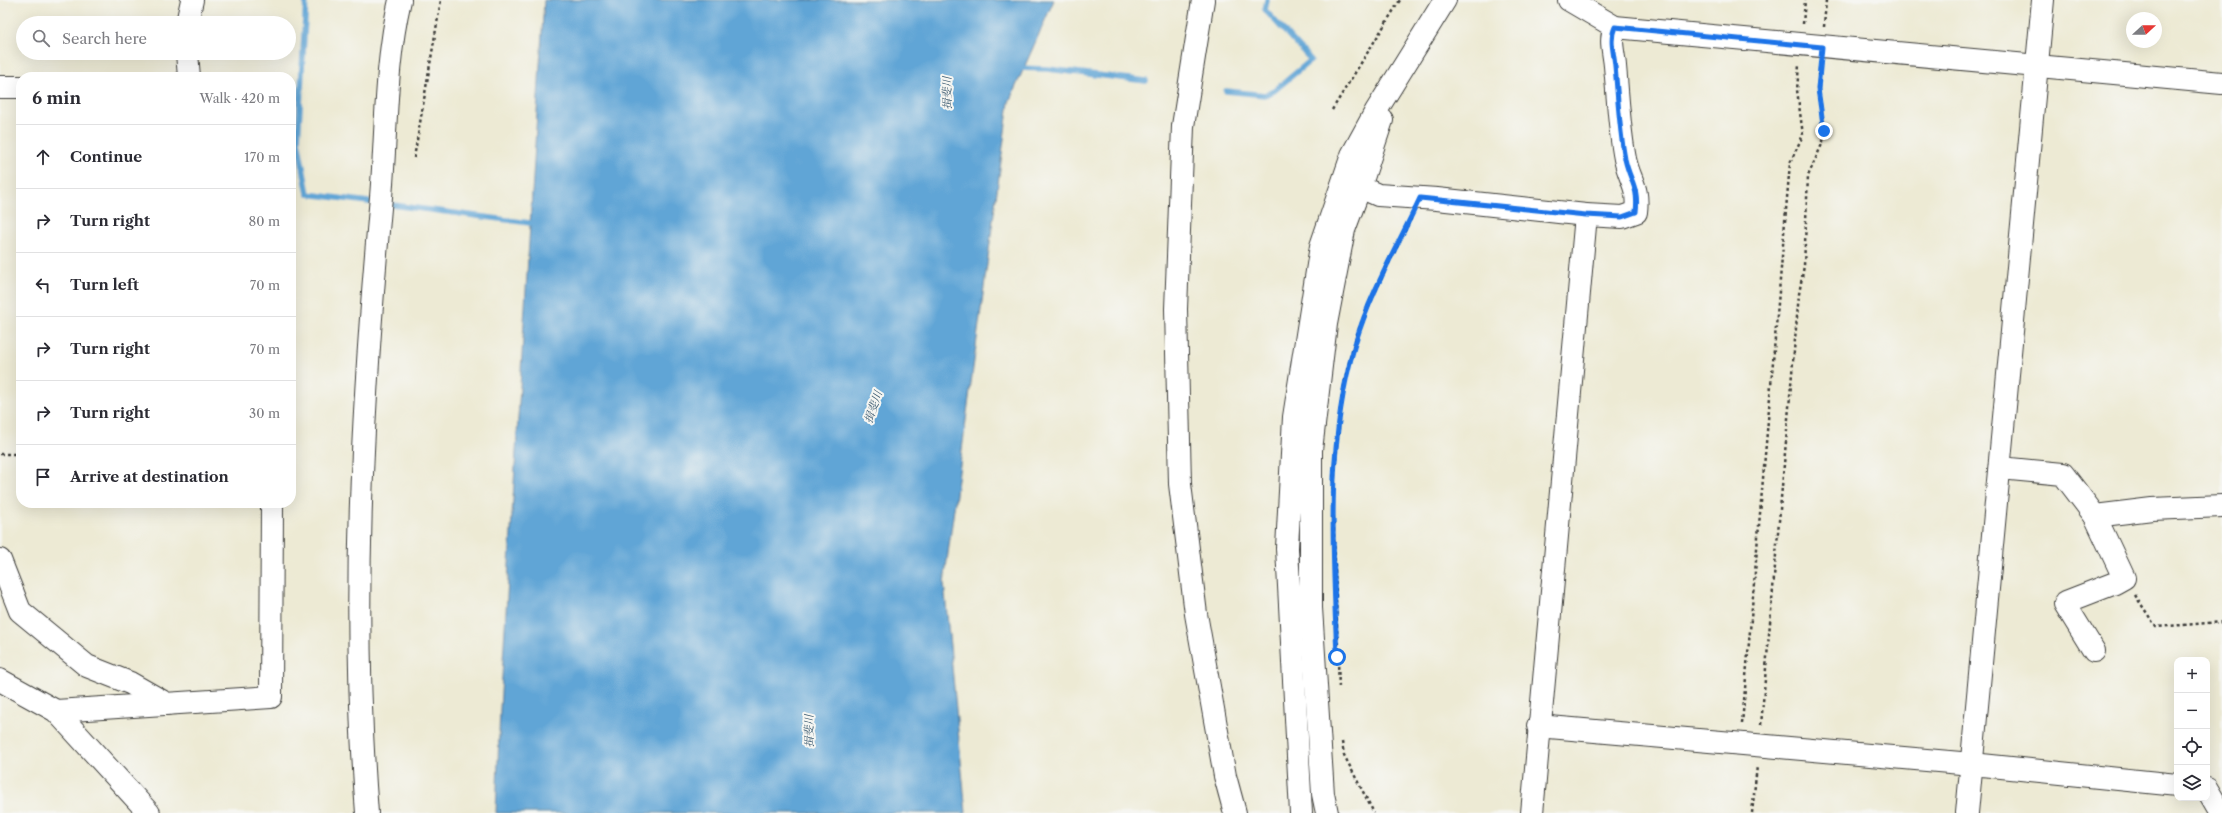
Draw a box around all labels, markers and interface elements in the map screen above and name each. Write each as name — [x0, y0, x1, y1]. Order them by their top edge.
north arrow — [2126, 12, 2162, 48]
search box — [16, 16, 296, 60]
icon: search — [30, 27, 52, 49]
text: Search here — [62, 29, 147, 48]
water label: 揖斐川 — [940, 75, 954, 110]
text: 6 min — [32, 88, 81, 108]
text: Walk · 420 m — [200, 90, 280, 106]
route end — [1815, 122, 1833, 140]
icon: ahead — [32, 146, 54, 168]
text: Continue — [70, 147, 142, 166]
text: 170 m — [244, 149, 280, 165]
icon: right — [32, 210, 54, 232]
text: Turn right — [70, 211, 150, 230]
text: 80 m — [248, 213, 280, 229]
icon: left — [32, 274, 54, 296]
text: Turn left — [70, 275, 139, 294]
text: 70 m — [250, 277, 280, 293]
icon: right — [32, 338, 54, 360]
text: Turn right — [70, 339, 150, 358]
text: 70 m — [250, 341, 280, 357]
water label: 揖斐川 — [861, 388, 885, 425]
icon: right — [32, 402, 54, 424]
text: Turn right — [70, 403, 150, 422]
text: 30 m — [249, 405, 280, 421]
icon: arrive — [32, 466, 54, 488]
text: Arrive at destination — [70, 467, 229, 486]
route start — [1328, 648, 1346, 666]
map controls — [2174, 657, 2210, 801]
button: + — [2174, 657, 2210, 693]
button: − — [2174, 693, 2210, 729]
water label: 揖斐川 — [802, 713, 816, 748]
button: locate — [2174, 729, 2210, 765]
button: layers — [2174, 765, 2210, 801]

